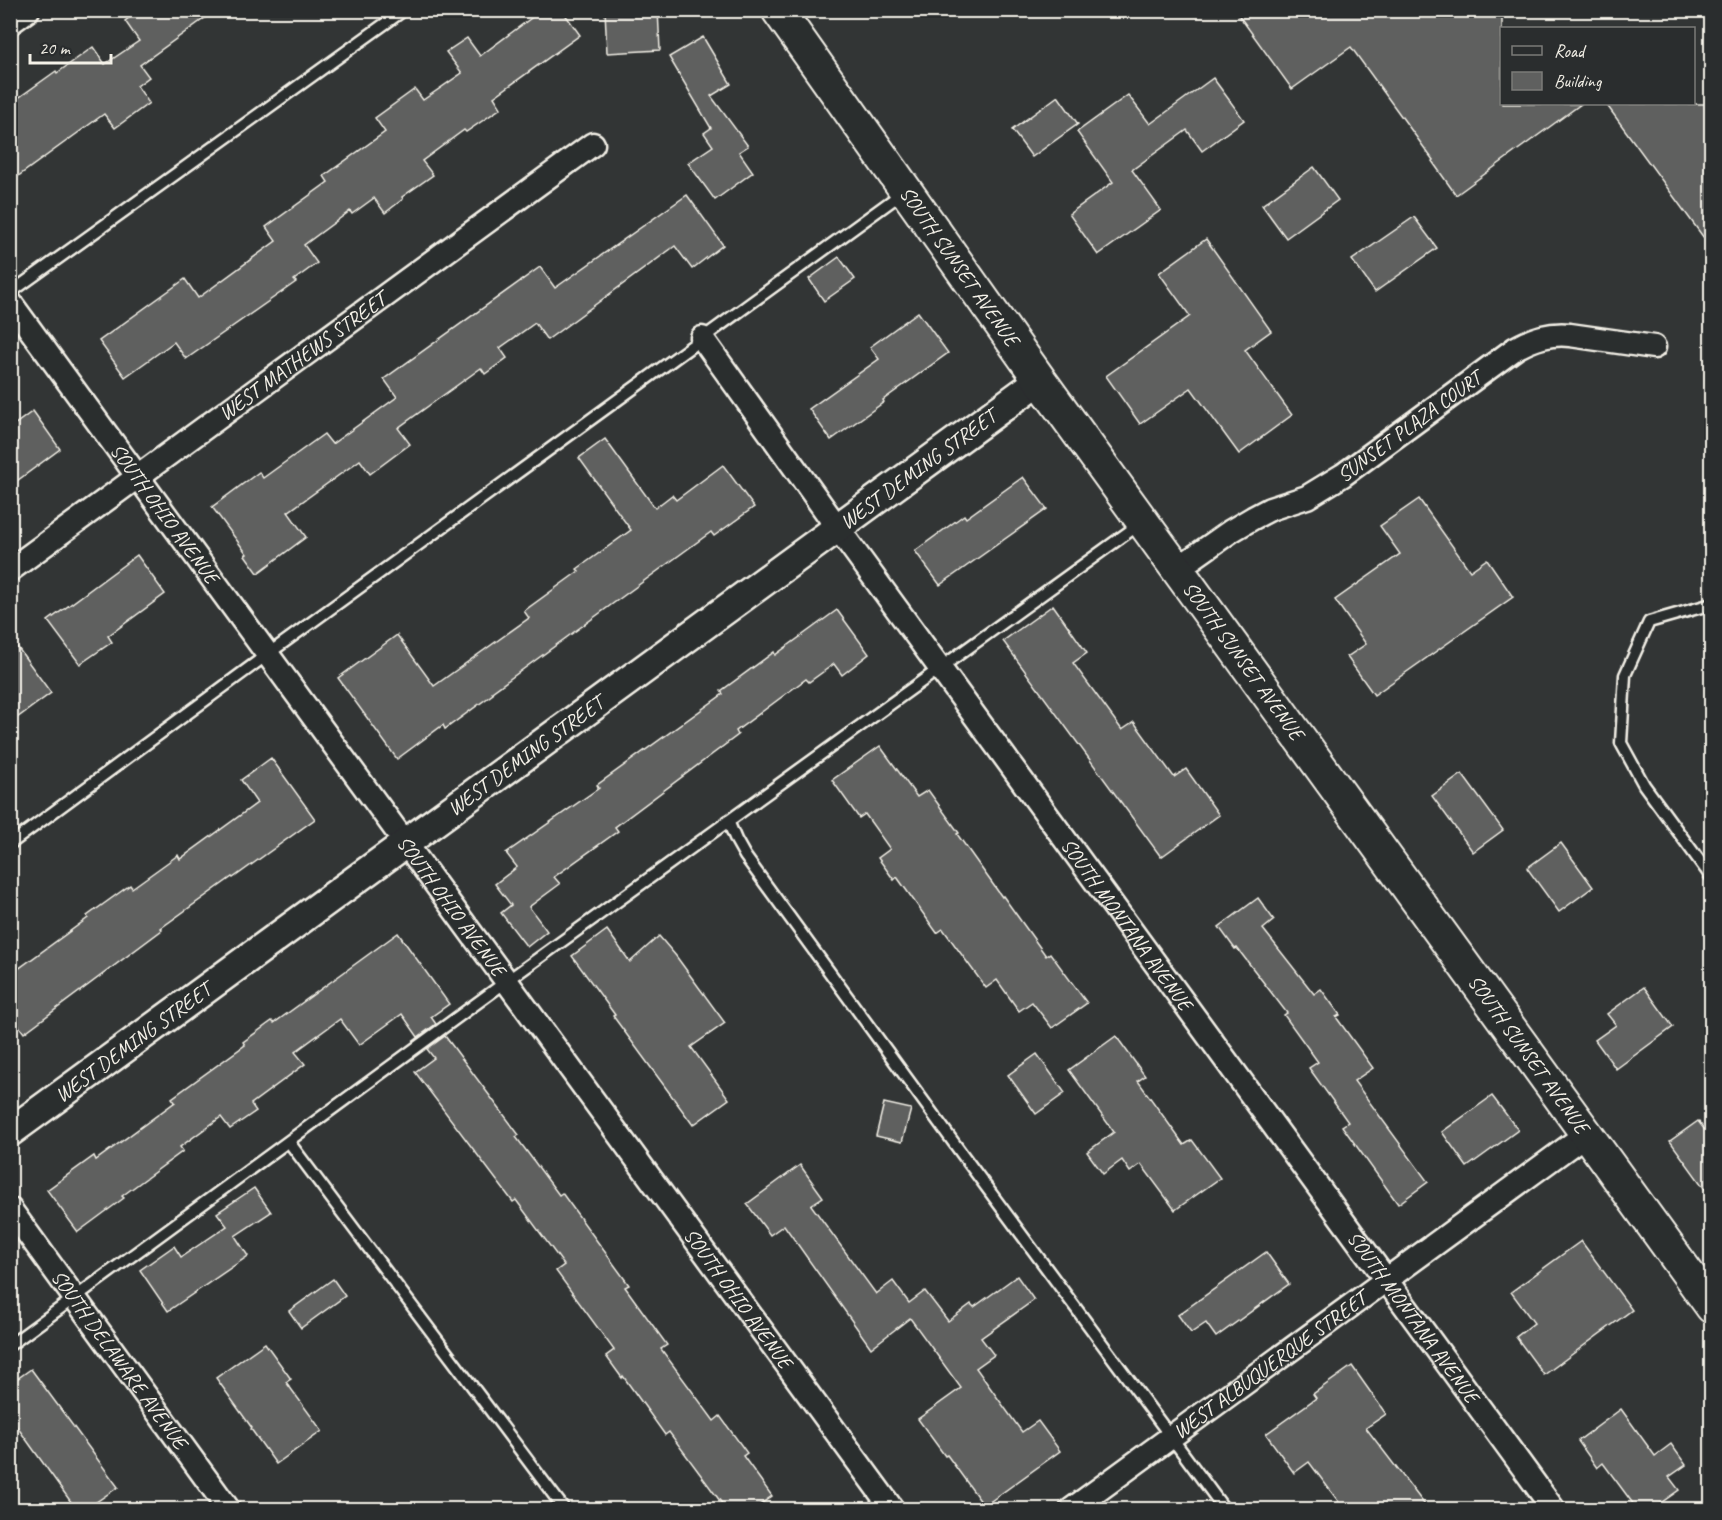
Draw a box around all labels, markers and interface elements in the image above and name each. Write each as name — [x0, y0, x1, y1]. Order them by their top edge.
scale bar — [30, 27, 111, 65]
legend — [1500, 27, 1695, 105]
text: 20 m — [39, 37, 72, 59]
text: Road — [1554, 40, 1587, 62]
text: Building — [1554, 70, 1603, 92]
street label: SOUTH SUNSET AVENUE — [894, 181, 1026, 353]
street label: WEST MATHEWS STREET — [213, 283, 395, 426]
street label: SUNSET PLAZA COURT — [1332, 362, 1490, 488]
street label: WEST DEMING STREET — [835, 401, 1005, 535]
street label: SOUTH OHIO AVENUE — [105, 438, 226, 591]
street label: SOUTH SUNSET AVENUE — [1177, 576, 1311, 747]
street label: WEST DEMING STREET — [442, 687, 613, 821]
street label: SOUTH OHIO AVENUE — [391, 830, 513, 983]
street label: SOUTH MONTANA AVENUE — [1055, 833, 1200, 1017]
street label: SOUTH SUNSET AVENUE — [1462, 970, 1596, 1141]
street label: WEST DEMING STREET — [50, 974, 220, 1108]
street label: SOUTH OHIO AVENUE — [678, 1223, 800, 1376]
street label: SOUTH MONTANA AVENUE — [1342, 1226, 1486, 1410]
street label: SOUTH DELAWARE AVENUE — [46, 1265, 195, 1456]
street label: WEST ALBUQUERQUE STREET — [1168, 1282, 1376, 1444]

